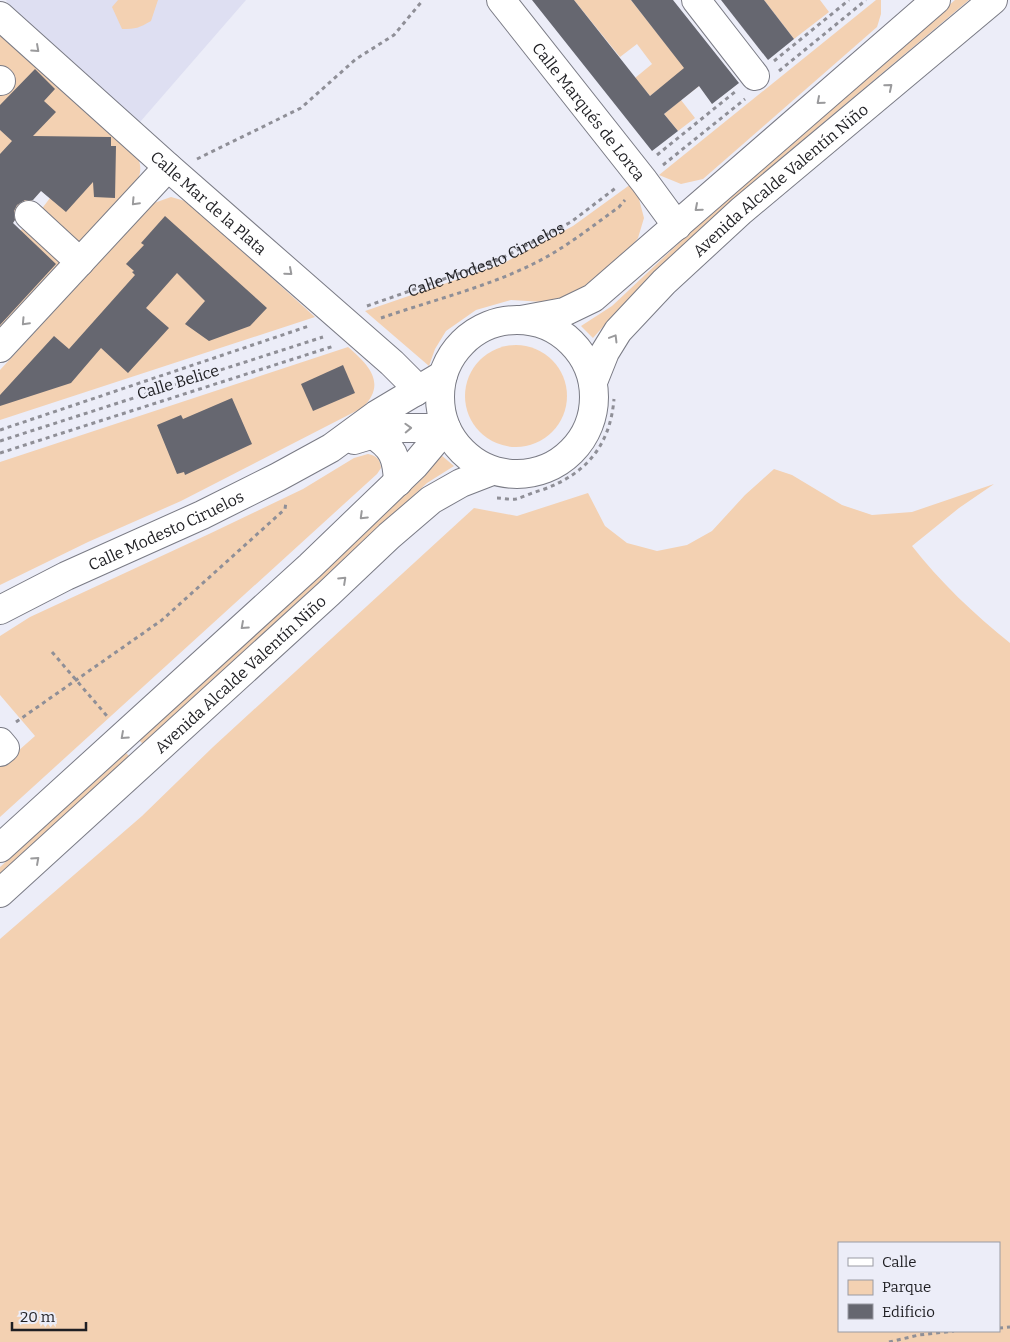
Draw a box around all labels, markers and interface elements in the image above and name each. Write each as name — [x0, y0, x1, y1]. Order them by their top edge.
street label: Calle Marqués de Lorca — [529, 38, 650, 185]
one-way arrow — [31, 43, 40, 52]
one-way arrow — [883, 84, 892, 93]
one-way arrow — [817, 95, 826, 104]
street label: Avenida Alcalde Valentín Niño — [689, 99, 872, 260]
street label: Calle Mar de la Plata — [147, 147, 271, 259]
one-way arrow — [132, 197, 141, 206]
one-way arrow — [694, 202, 703, 211]
street label: Calle Modesto Ciruelos — [405, 218, 568, 301]
one-way arrow — [283, 267, 292, 275]
one-way arrow — [22, 316, 31, 325]
one-way arrow — [608, 334, 618, 343]
street label: Calle Belice — [135, 361, 221, 403]
one-way arrow — [405, 422, 413, 433]
street label: Calle Modesto Ciruelos — [85, 486, 247, 574]
one-way arrow — [359, 510, 368, 519]
one-way arrow — [337, 577, 346, 586]
street label: Avenida Alcalde Valentín Niño — [151, 591, 330, 757]
one-way arrow — [240, 620, 249, 629]
one-way arrow — [120, 730, 129, 739]
one-way arrow — [31, 857, 40, 866]
legend — [838, 1242, 1000, 1332]
text: Calle — [882, 1253, 916, 1271]
text: Parque — [882, 1278, 931, 1296]
scale bar — [12, 1300, 86, 1332]
text: Edificio — [882, 1303, 935, 1321]
text: 20 m — [20, 1308, 56, 1326]

